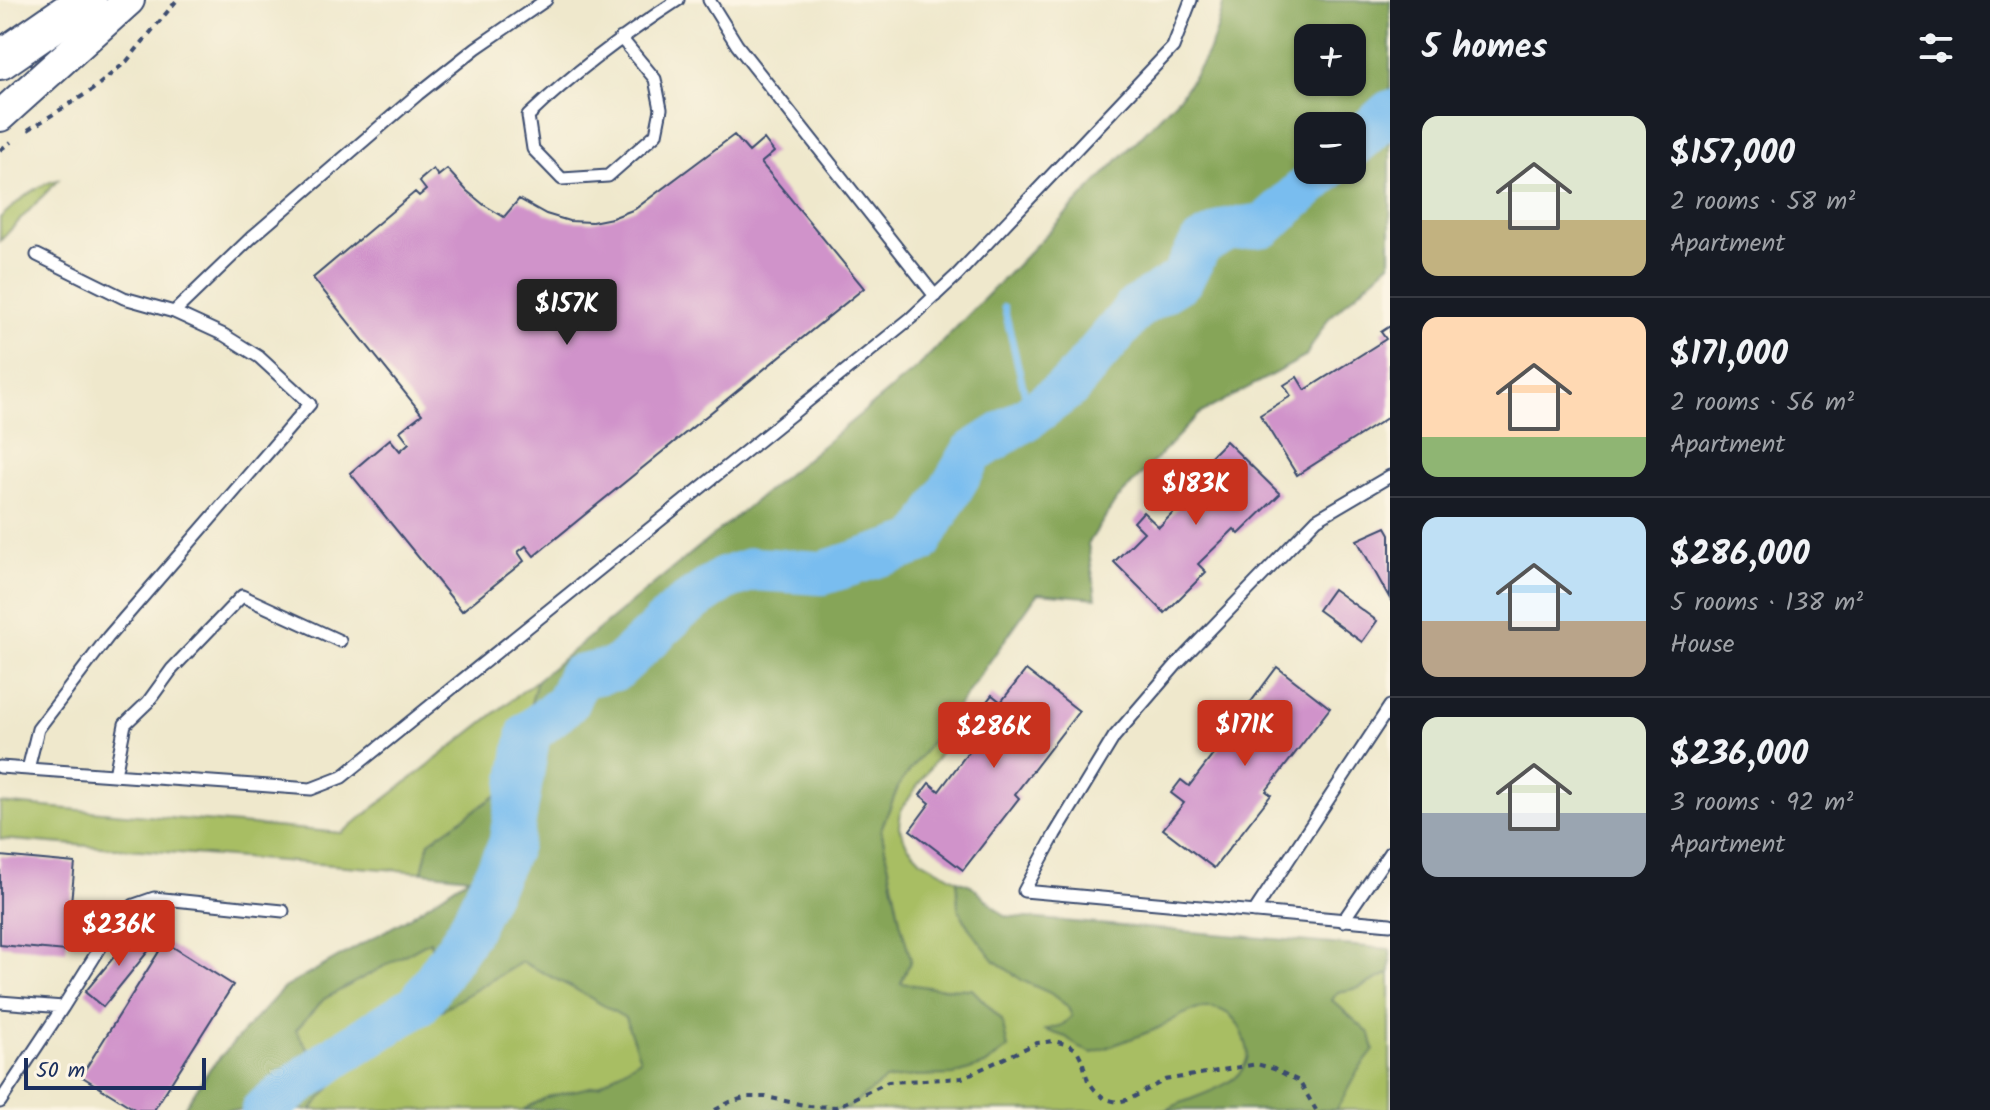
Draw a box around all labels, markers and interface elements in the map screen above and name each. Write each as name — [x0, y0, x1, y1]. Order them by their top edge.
text: 5 homes — [1422, 21, 1547, 75]
map controls — [1294, 24, 1366, 184]
button: + — [1294, 24, 1366, 96]
icon: filters — [1914, 26, 1958, 70]
button: − — [1294, 112, 1366, 184]
text: $157,000 — [1670, 127, 1795, 181]
icon: home — [1486, 148, 1582, 244]
text: 2 rooms · 58 m² — [1670, 181, 1855, 223]
text: Apartment — [1670, 223, 1785, 265]
pin: $157K — [511, 279, 623, 347]
text: $157K — [535, 284, 599, 326]
text: $171,000 — [1670, 328, 1788, 382]
icon: home — [1486, 349, 1582, 445]
text: 2 rooms · 56 m² — [1670, 382, 1854, 424]
text: Apartment — [1670, 424, 1785, 466]
pin: $183K — [1140, 459, 1252, 527]
text: $183K — [1162, 464, 1230, 506]
text: $286,000 — [1670, 528, 1810, 582]
icon: home — [1486, 549, 1582, 645]
text: 5 rooms · 138 m² — [1670, 582, 1863, 624]
text: House — [1670, 624, 1734, 666]
pin: $171K — [1189, 700, 1301, 768]
pin: $286K — [938, 702, 1050, 770]
text: $171K — [1215, 705, 1275, 747]
text: $286K — [956, 707, 1032, 749]
text: $236,000 — [1670, 728, 1808, 782]
icon: home — [1486, 749, 1582, 845]
text: 3 rooms · 92 m² — [1670, 782, 1853, 824]
text: Apartment — [1670, 824, 1785, 866]
pin: $236K — [63, 900, 175, 968]
text: $236K — [82, 905, 156, 947]
scale bar — [24, 1054, 206, 1090]
text: 50 m — [36, 1054, 85, 1089]

